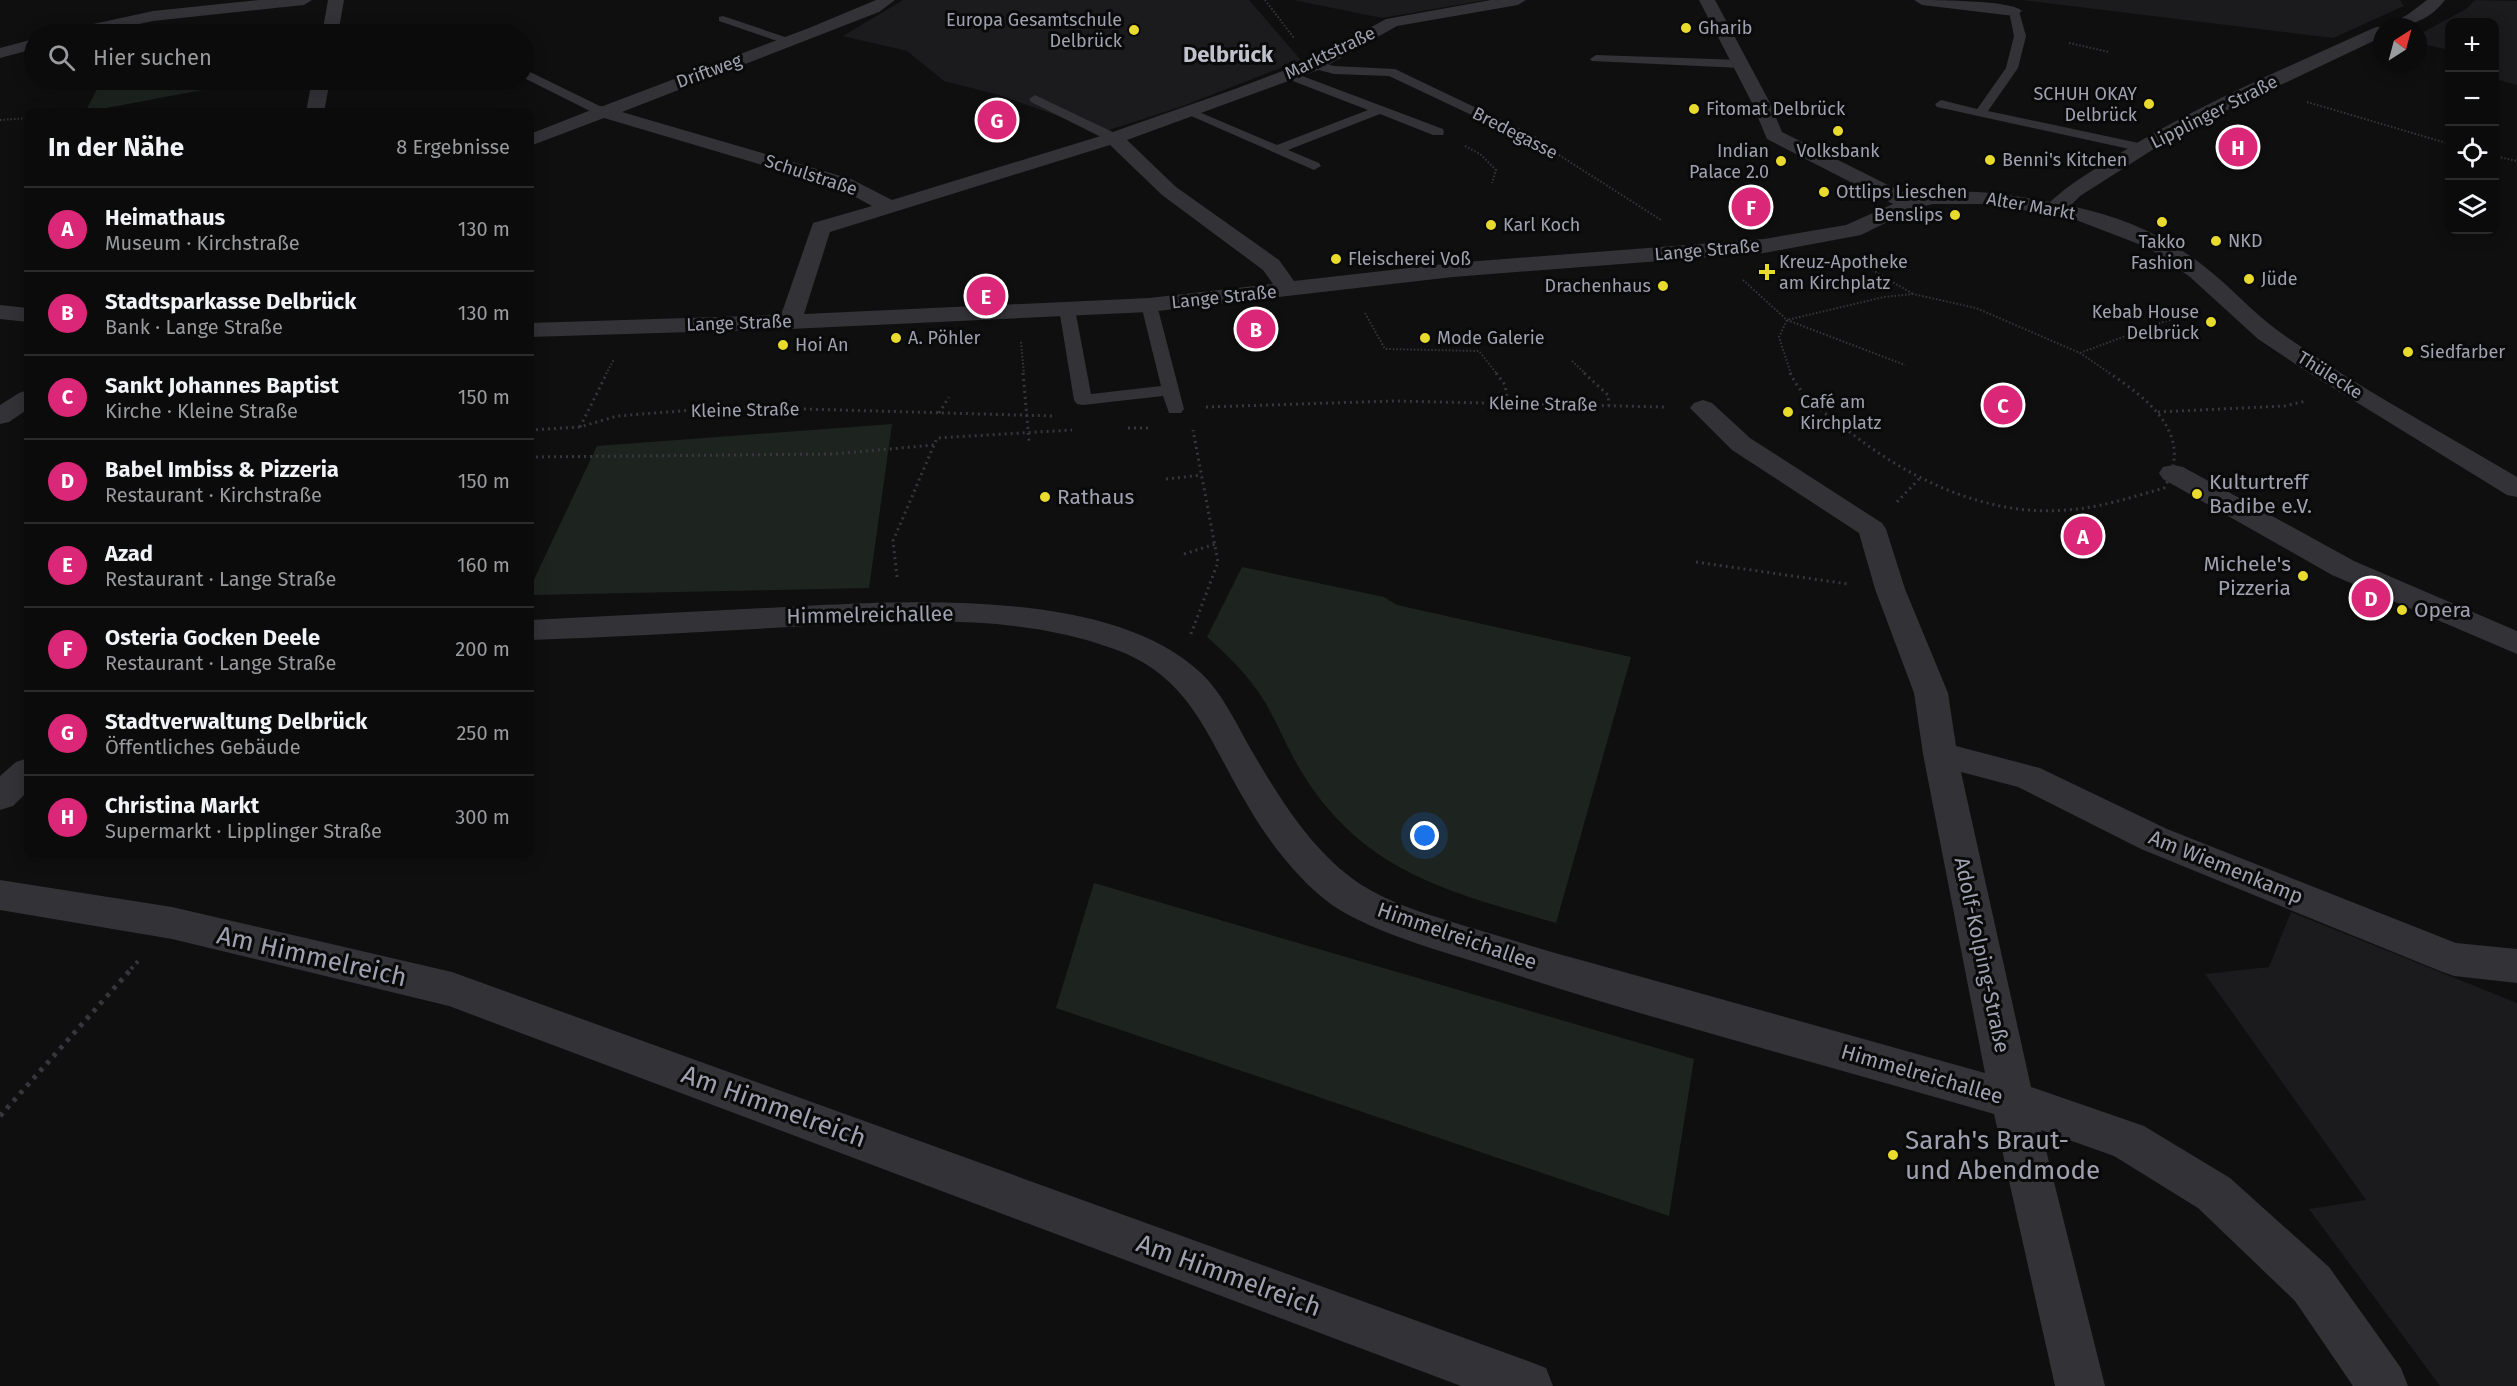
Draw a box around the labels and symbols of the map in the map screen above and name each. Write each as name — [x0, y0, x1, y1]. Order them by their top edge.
place label: Europa Gesamtschule Delbrück — [946, 9, 1123, 52]
place label: Gharib — [1698, 17, 1752, 39]
north arrow — [2373, 18, 2427, 72]
marker: Gharib — [1679, 21, 1693, 35]
street label: Marktstraße — [1281, 22, 1379, 84]
marker: Europa Gesamtschule Delbrück — [1127, 23, 1141, 37]
district label: Delbrück — [1183, 41, 1274, 68]
street label: Driftweg — [673, 49, 745, 93]
street label: Lipplinger Straße — [2147, 70, 2281, 154]
place label: SCHUH OKAY Delbrück — [2034, 83, 2138, 126]
marker: SCHUH OKAY Delbrück — [2142, 97, 2156, 111]
pin: G — [978, 98, 1016, 142]
place label: Fitomat Delbrück — [1706, 98, 1846, 120]
street label: Bredegasse — [1469, 102, 1561, 164]
marker: Fitomat Delbrück — [1687, 102, 1701, 116]
marker: Volksbank — [1831, 124, 1845, 138]
pin: H — [2218, 124, 2258, 170]
place label: Indian Palace 2.0 — [1689, 140, 1769, 183]
place label: Volksbank — [1797, 140, 1880, 162]
place label: Benni's Kitchen — [2002, 149, 2127, 171]
street label: Schulstraße — [762, 150, 860, 200]
marker: Benni's Kitchen — [1983, 153, 1997, 167]
marker: Indian Palace 2.0 — [1774, 154, 1788, 168]
place label: Ottlips Lieschen — [1836, 181, 1967, 203]
pin: F — [1732, 184, 1770, 230]
marker: Ottlips Lieschen — [1817, 185, 1831, 199]
street label: Alter Markt — [1985, 187, 2078, 225]
place label: Benslips — [1874, 204, 1943, 226]
marker: Benslips — [1948, 208, 1962, 222]
place label: Karl Koch — [1503, 214, 1580, 236]
marker: Takko Fashion — [2155, 215, 2169, 229]
marker: Karl Koch — [1484, 218, 1498, 232]
place label: NKD — [2228, 230, 2263, 252]
place label: Takko Fashion — [2131, 231, 2193, 274]
street label: Lange Straße — [1653, 234, 1761, 266]
marker: NKD — [2209, 234, 2223, 248]
place label: Fleischerei Voß — [1348, 248, 1471, 270]
place label: Kreuz-Apotheke am Kirchplatz — [1779, 251, 1908, 294]
marker: Fleischerei Voß — [1329, 252, 1343, 266]
marker: Kreuz-Apotheke am Kirchplatz — [1760, 265, 1774, 279]
place label: Jüde — [2261, 268, 2298, 290]
marker: Jüde — [2242, 272, 2256, 286]
pin: E — [966, 274, 1006, 318]
place label: Drachenhaus — [1545, 275, 1651, 297]
marker: Drachenhaus — [1656, 279, 1670, 293]
street label: Lange Straße — [1170, 281, 1278, 313]
place label: Kebab House Delbrück — [2092, 301, 2200, 344]
pin: B — [1236, 306, 1276, 352]
street label: Lange Straße — [686, 310, 792, 336]
marker: Kebab House Delbrück — [2204, 315, 2218, 329]
place label: A. Pöhler — [908, 327, 980, 349]
place label: Mode Galerie — [1437, 327, 1545, 349]
marker: A. Pöhler — [889, 331, 903, 345]
marker: Mode Galerie — [1418, 331, 1432, 345]
place label: Hoi An — [795, 334, 848, 356]
marker: Hoi An — [776, 338, 790, 352]
place label: Siedfarber — [2420, 341, 2505, 363]
marker: Siedfarber — [2401, 345, 2415, 359]
street label: Thülecke — [2293, 346, 2367, 404]
pin: C — [1984, 382, 2022, 428]
place label: Café am Kirchplatz — [1800, 391, 1881, 434]
street label: Kleine Straße — [1488, 392, 1598, 416]
street label: Kleine Straße — [690, 398, 800, 422]
marker: Café am Kirchplatz — [1781, 405, 1795, 419]
place label: Kulturtreff Badibe e.V. — [2209, 469, 2312, 519]
place label: Rathaus — [1057, 484, 1134, 510]
marker: Kulturtreff Badibe e.V. — [2190, 487, 2204, 501]
marker: Rathaus — [1038, 490, 1052, 504]
pin: A — [2064, 514, 2102, 558]
place label: Michele's Pizzeria — [2203, 551, 2291, 601]
marker: Michele's Pizzeria — [2296, 569, 2310, 583]
pin: D — [2352, 576, 2390, 620]
place label: Opera — [2414, 597, 2471, 623]
street label: Himmelreichallee — [786, 601, 954, 629]
marker: Opera — [2395, 603, 2409, 617]
your location — [1410, 821, 1439, 850]
street label: Am Wiemenkamp — [2145, 824, 2307, 910]
street label: Adolf-Kolping-Straße — [1949, 855, 2015, 1055]
street label: Himmelreichallee — [1374, 896, 1540, 976]
street label: Am Himmelreich — [214, 920, 410, 993]
street label: Himmelreichallee — [1838, 1038, 2006, 1110]
street label: Am Himmelreich — [677, 1059, 870, 1154]
place label: Sarah's Braut- und Abendmode — [1905, 1125, 2100, 1186]
marker: Sarah's Braut- und Abendmode — [1886, 1148, 1900, 1162]
street label: Am Himmelreich — [1132, 1228, 1325, 1323]

